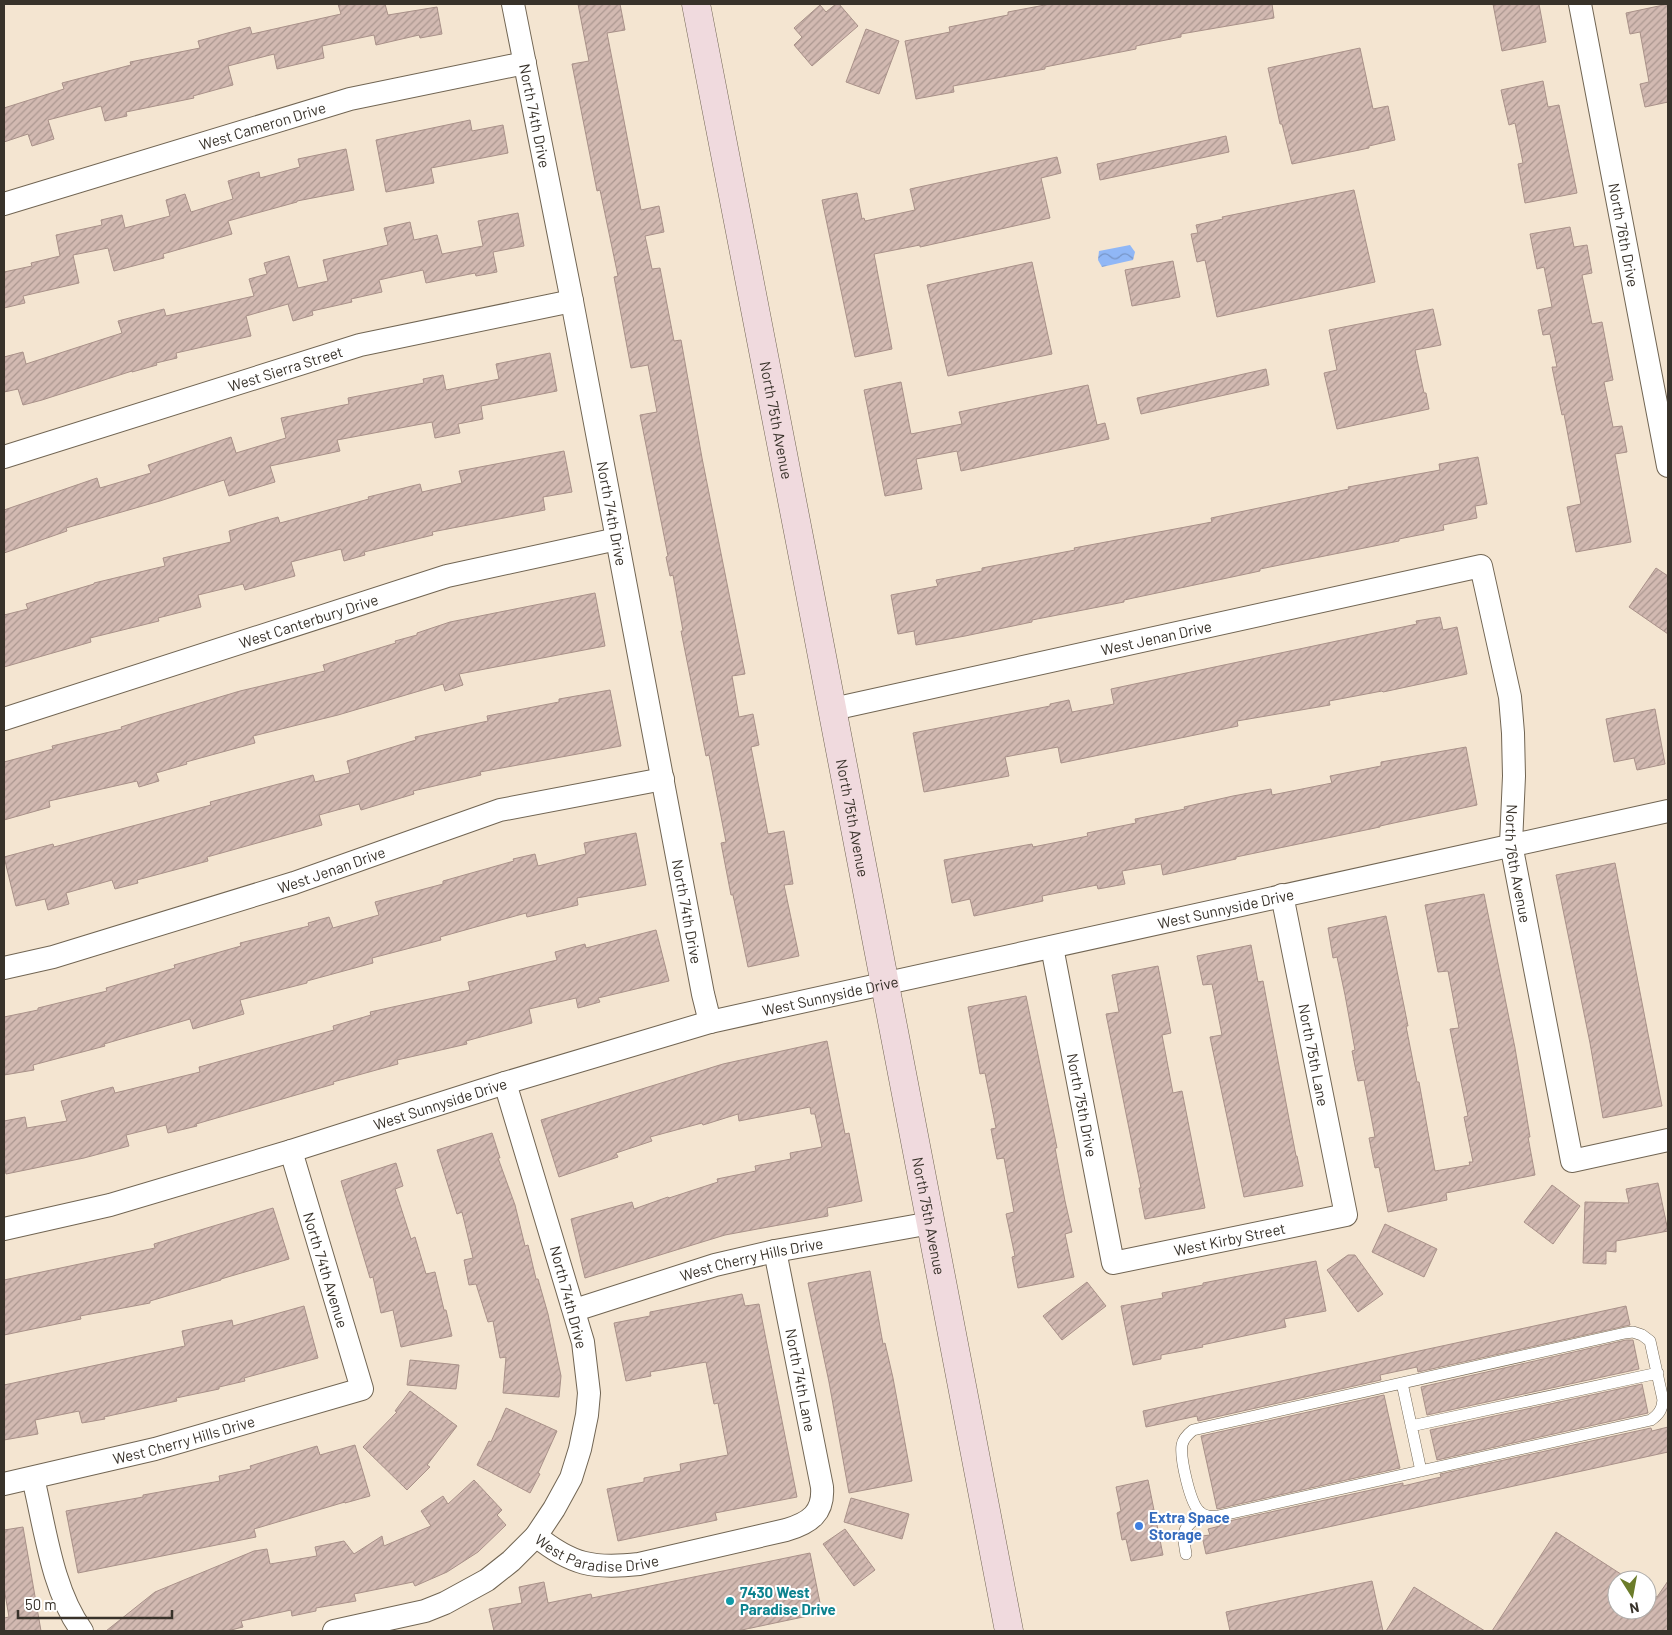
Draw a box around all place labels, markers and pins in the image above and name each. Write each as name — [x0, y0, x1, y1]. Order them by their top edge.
place label: Extra Space Storage — [1149, 1508, 1230, 1543]
marker: Extra Space Storage — [1133, 1520, 1145, 1532]
place label: 7430 West Paradise Drive — [740, 1583, 836, 1618]
marker: 7430 West Paradise Drive — [724, 1595, 736, 1607]

